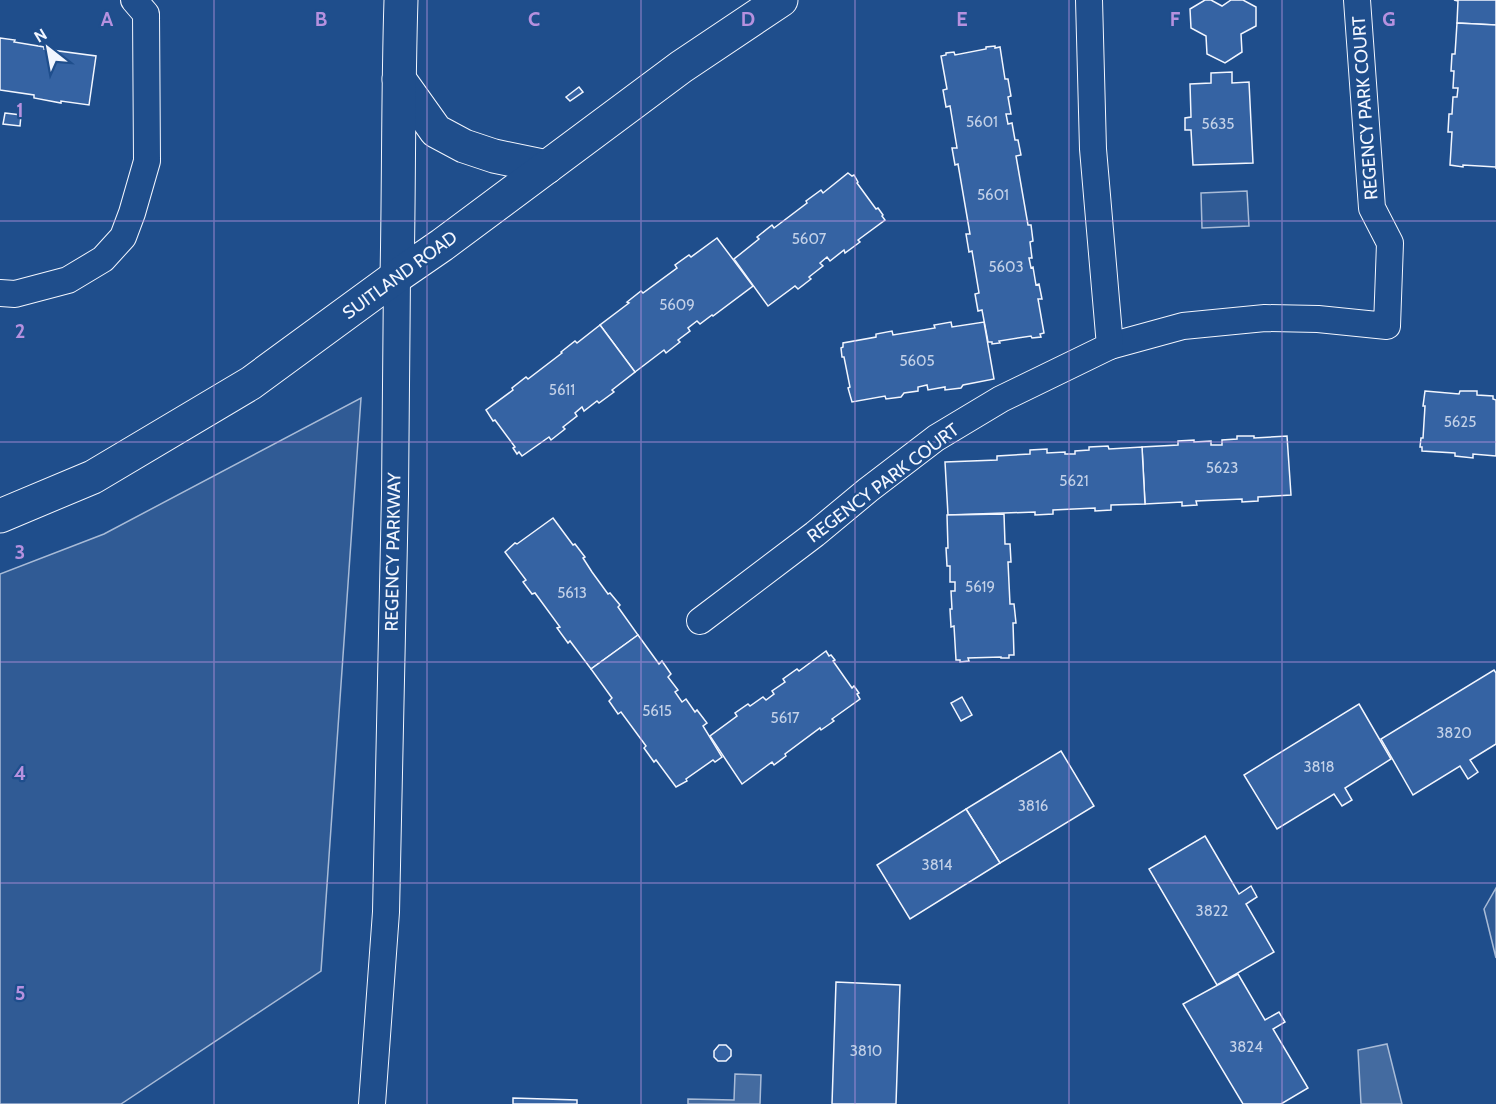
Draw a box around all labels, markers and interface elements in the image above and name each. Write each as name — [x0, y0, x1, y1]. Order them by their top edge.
text: A — [101, 7, 114, 31]
text: B — [315, 7, 327, 31]
text: C — [528, 7, 540, 31]
text: D — [741, 7, 755, 31]
text: E — [956, 7, 968, 31]
text: F — [1170, 7, 1181, 31]
text: G — [1382, 7, 1396, 31]
street label: REGENCY PARK COURT — [1348, 15, 1382, 201]
north arrow — [18, 18, 78, 78]
text: N — [31, 25, 50, 47]
text: 1 — [16, 98, 24, 122]
house number: 5601 — [966, 113, 998, 131]
house number: 5635 — [1202, 115, 1234, 133]
house number: 5601 — [977, 186, 1009, 204]
street label: SUITLAND ROAD — [338, 226, 462, 324]
house number: 5607 — [792, 230, 827, 248]
house number: 5603 — [988, 258, 1024, 276]
house number: 5609 — [659, 296, 695, 314]
text: 2 — [15, 319, 25, 343]
house number: 5605 — [899, 352, 935, 370]
house number: 5611 — [549, 381, 575, 399]
house number: 5625 — [1444, 413, 1476, 431]
street label: REGENCY PARK COURT — [803, 418, 964, 547]
house number: 5623 — [1206, 459, 1238, 477]
street label: REGENCY PARKWAY — [381, 472, 405, 632]
house number: 5621 — [1059, 472, 1089, 490]
text: 3 — [15, 540, 25, 564]
house number: 5619 — [965, 578, 995, 596]
house number: 5613 — [557, 584, 587, 602]
house number: 5615 — [642, 702, 672, 720]
house number: 5617 — [771, 709, 800, 727]
house number: 3820 — [1436, 724, 1472, 742]
house number: 3818 — [1303, 758, 1335, 776]
text: 4 — [14, 761, 26, 785]
house number: 3816 — [1018, 797, 1048, 815]
house number: 3814 — [922, 856, 953, 874]
house number: 3822 — [1196, 902, 1229, 920]
text: 5 — [15, 981, 25, 1005]
house number: 3824 — [1229, 1038, 1263, 1056]
house number: 3810 — [850, 1042, 882, 1060]

